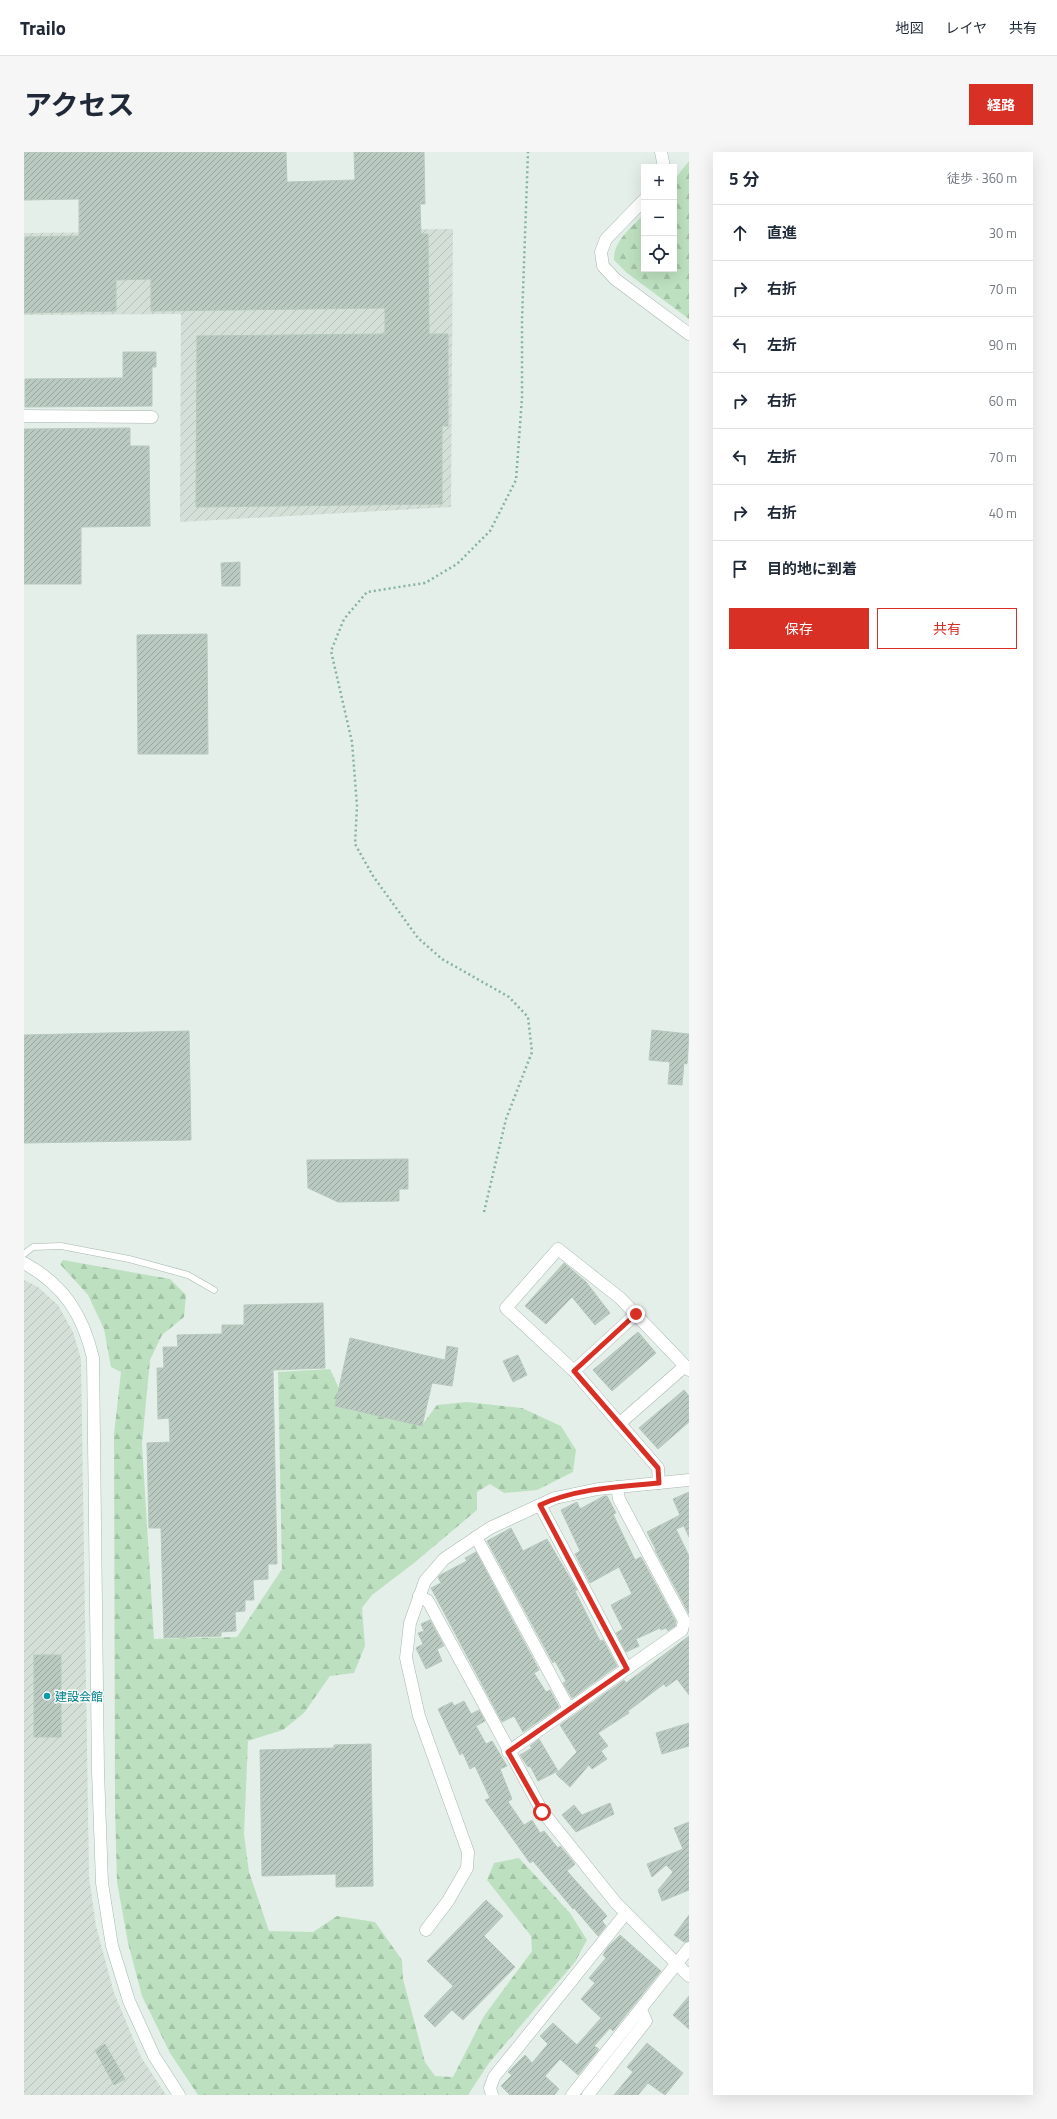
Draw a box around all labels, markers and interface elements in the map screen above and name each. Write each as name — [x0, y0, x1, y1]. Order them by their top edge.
text: Trailo — [20, 13, 66, 42]
text: 地図 — [895, 17, 923, 38]
text: レイヤ — [945, 17, 987, 38]
text: 共有 — [1009, 17, 1037, 38]
text: アクセス — [24, 83, 135, 126]
button: 経路 — [969, 84, 1033, 125]
map controls — [641, 164, 677, 272]
button: + — [641, 164, 677, 200]
text: 5 分 — [729, 166, 759, 192]
text: 徒歩 · 360 m — [947, 168, 1017, 188]
button: − — [641, 200, 677, 236]
text: 直進 — [767, 221, 797, 244]
icon: ahead — [729, 222, 751, 244]
text: 30 m — [989, 223, 1017, 243]
button: locate — [641, 236, 677, 272]
text: 右折 — [767, 277, 797, 300]
icon: right — [729, 278, 751, 300]
text: 70 m — [989, 279, 1017, 299]
text: 左折 — [767, 333, 797, 356]
icon: left — [729, 334, 751, 356]
text: 90 m — [989, 335, 1017, 355]
text: 右折 — [767, 389, 797, 412]
icon: right — [729, 390, 751, 412]
text: 60 m — [989, 391, 1017, 411]
text: 左折 — [767, 445, 797, 468]
icon: left — [729, 446, 751, 468]
text: 70 m — [989, 447, 1017, 467]
text: 右折 — [767, 501, 797, 524]
icon: right — [729, 502, 751, 524]
text: 40 m — [989, 503, 1017, 523]
text: 目的地に到着 — [767, 557, 857, 580]
icon: arrive — [729, 558, 751, 580]
button: 保存 — [729, 608, 869, 649]
button: 共有 — [877, 608, 1017, 649]
route end — [627, 1305, 645, 1323]
place label: 建設会館 — [55, 1687, 103, 1706]
marker: 建設会館 — [42, 1691, 52, 1701]
route start — [533, 1803, 551, 1821]

